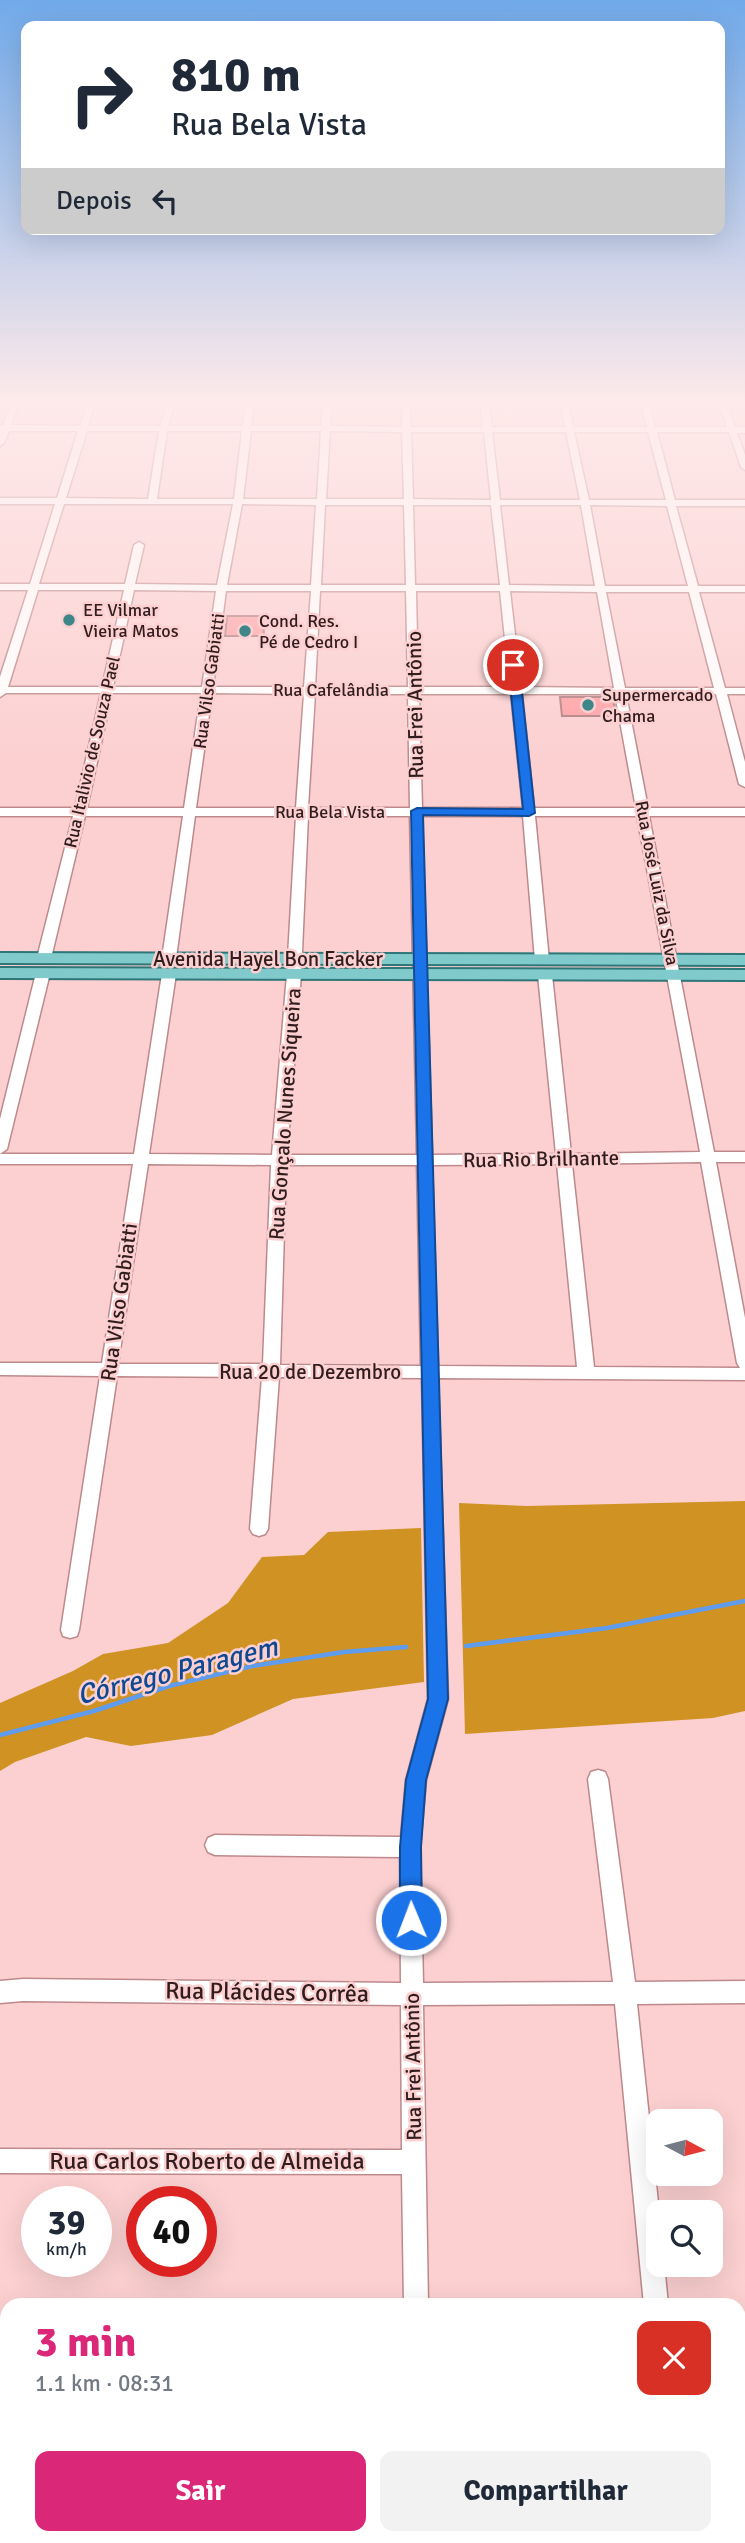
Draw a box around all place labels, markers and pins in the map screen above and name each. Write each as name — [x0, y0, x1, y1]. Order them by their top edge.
place label: EE Vilmar Vieira Matos — [83, 599, 179, 642]
place label: Cond. Res. Pé de Cedro I — [259, 610, 358, 653]
marker: EE Vilmar Vieira Matos — [61, 612, 77, 628]
marker: Cond. Res. Pé de Cedro I — [237, 623, 253, 639]
pin — [483, 635, 543, 695]
place label: Supermercado Chama — [602, 684, 713, 727]
marker: Supermercado Chama — [580, 697, 596, 713]

